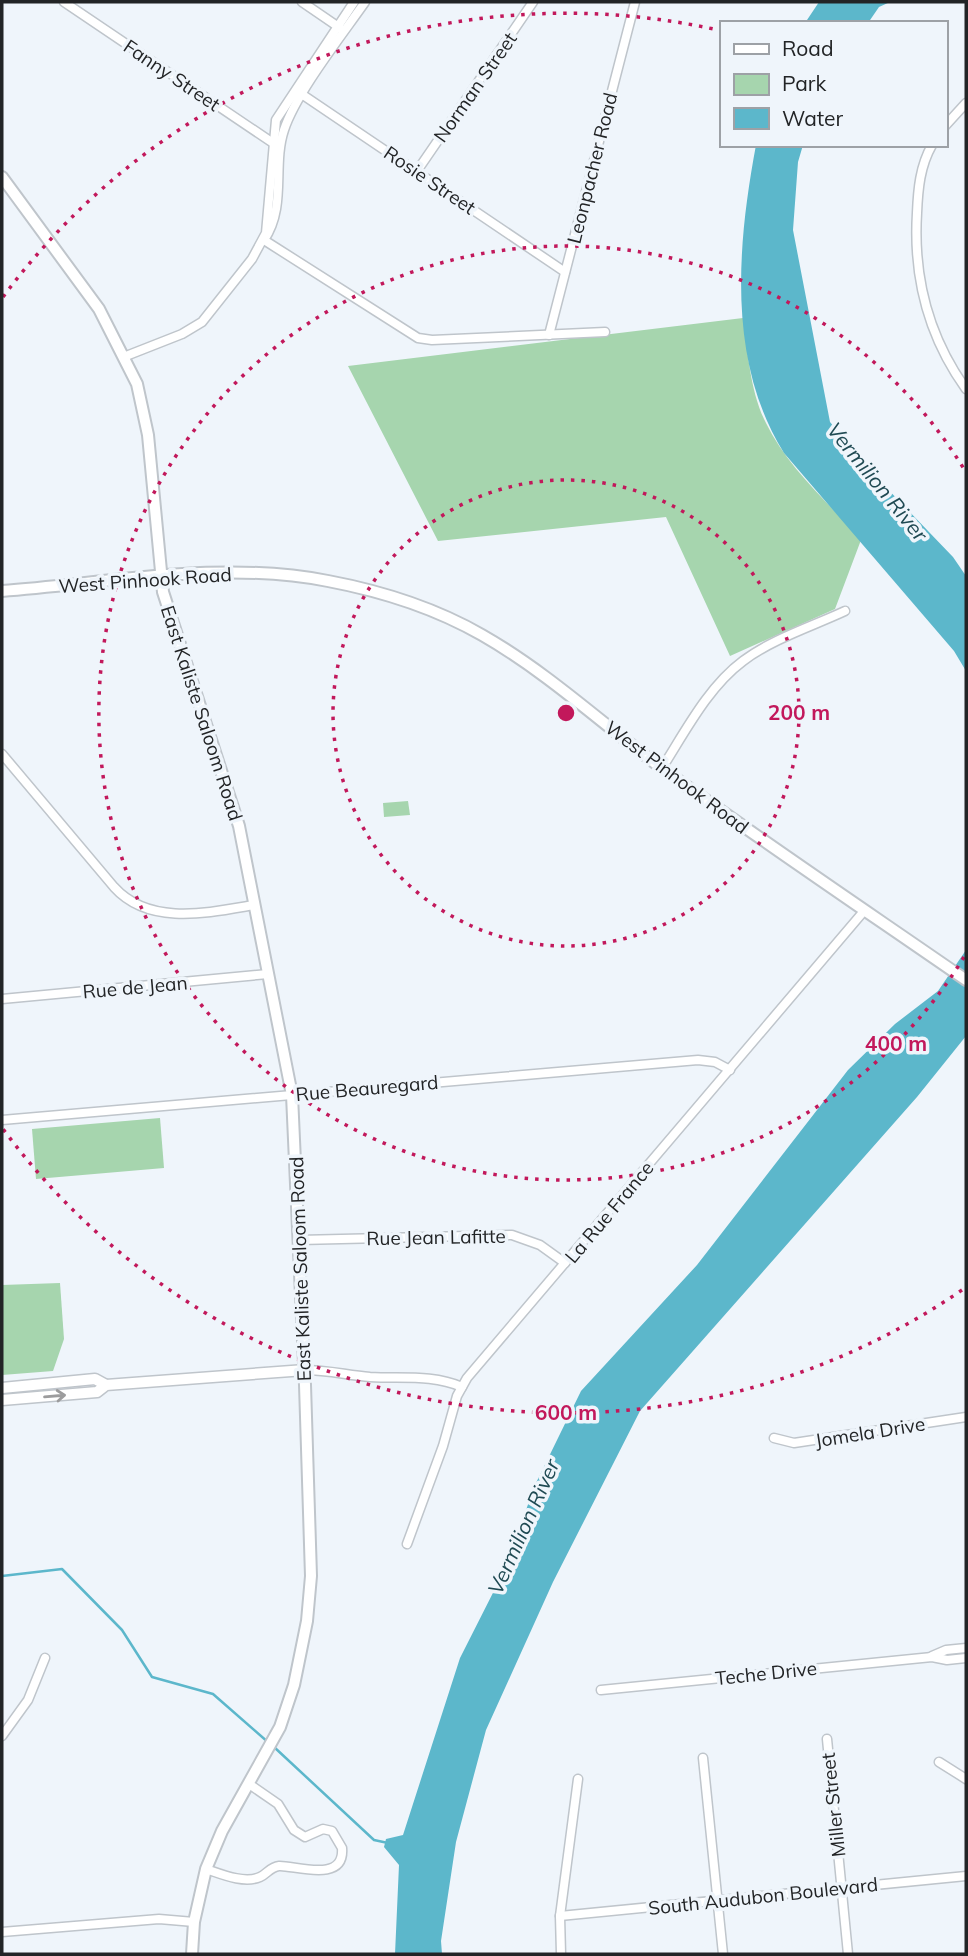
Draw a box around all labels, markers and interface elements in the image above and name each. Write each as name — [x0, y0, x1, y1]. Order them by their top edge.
legend — [720, 21, 947, 147]
street label: Norman Street — [428, 27, 522, 147]
street label: Fanny Street — [119, 34, 225, 116]
text: Road — [782, 35, 833, 61]
text: Park — [782, 70, 826, 96]
street label: Leonpacher Road — [562, 90, 622, 246]
text: Water — [782, 105, 843, 131]
street label: Rosie Street — [380, 141, 481, 220]
water label: Vermilion River — [822, 417, 934, 547]
street label: West Pinhook Road — [58, 562, 232, 598]
street label: East Kaliste Saloom Road — [156, 602, 248, 824]
text: 200 m — [768, 699, 830, 725]
centre of rings — [554, 701, 578, 725]
street label: West Pinhook Road — [601, 715, 753, 839]
street label: Rue de Jean — [82, 970, 188, 1004]
text: 400 m — [865, 1030, 927, 1056]
street label: Rue Beauregard — [295, 1070, 439, 1106]
street label: East Kaliste Saloom Road — [284, 1156, 316, 1382]
street label: La Rue France — [559, 1156, 659, 1268]
street label: Rue Jean Lafitte — [366, 1224, 506, 1250]
one-way arrow — [43, 1389, 66, 1402]
text: 600 m — [535, 1399, 597, 1425]
street label: Jomela Drive — [813, 1411, 927, 1453]
water label: Vermilion River — [482, 1454, 565, 1598]
street label: Teche Drive — [714, 1656, 818, 1690]
street label: Miller Street — [816, 1751, 850, 1858]
street label: South Audubon Boulevard — [647, 1872, 879, 1920]

